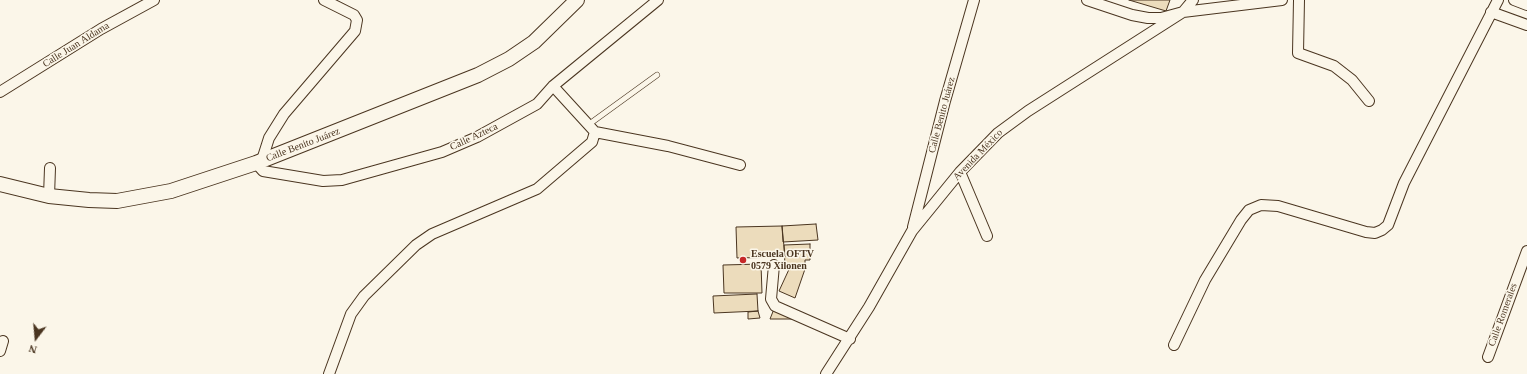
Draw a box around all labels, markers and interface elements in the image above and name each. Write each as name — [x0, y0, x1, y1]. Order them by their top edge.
street label: Calle Juan Aldama — [41, 20, 111, 70]
street label: Calle Benito Juárez — [926, 76, 958, 154]
street label: Calle Azteca — [448, 121, 500, 153]
street label: Calle Benito Juárez — [264, 125, 342, 165]
street label: Avenida México — [951, 127, 1005, 183]
place label: Escuela OFTV 0579 Xilonen — [751, 248, 814, 272]
marker: Escuela OFTV 0579 Xilonen — [738, 255, 748, 265]
street label: Calle Romerales — [1486, 282, 1520, 348]
north arrow — [16, 318, 56, 358]
text: N — [27, 343, 38, 356]

